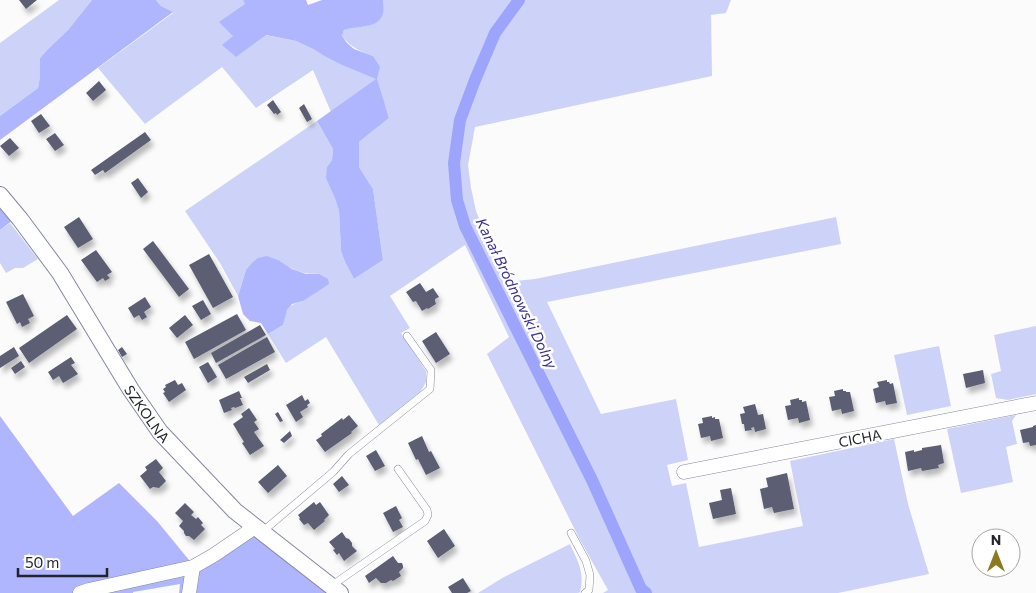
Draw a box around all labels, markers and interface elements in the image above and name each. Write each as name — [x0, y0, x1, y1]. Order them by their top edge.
water label: Kanał Bródnowski Dolny — [473, 215, 562, 372]
street label: SZKOLNA — [121, 382, 174, 446]
street label: CICHA — [837, 425, 883, 450]
north arrow — [971, 528, 1021, 578]
text: N — [991, 531, 1001, 548]
scale bar — [18, 546, 106, 578]
text: 50 m — [25, 553, 59, 571]

